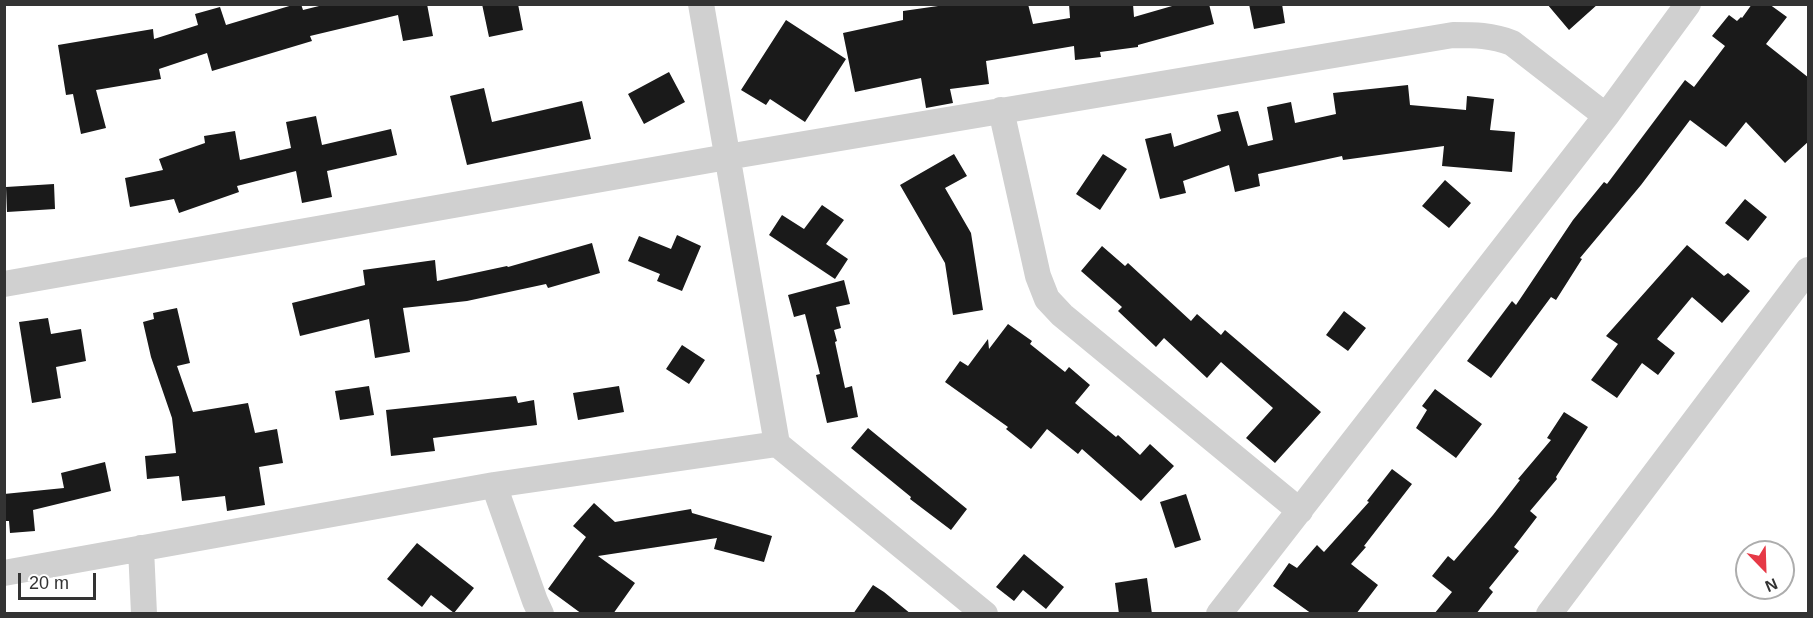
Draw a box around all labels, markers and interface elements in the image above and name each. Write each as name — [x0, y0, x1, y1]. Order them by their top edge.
north arrow — [1735, 540, 1795, 600]
scale bar — [21, 561, 99, 599]
text: 20 m — [29, 573, 69, 593]
text: N — [1763, 575, 1780, 595]

